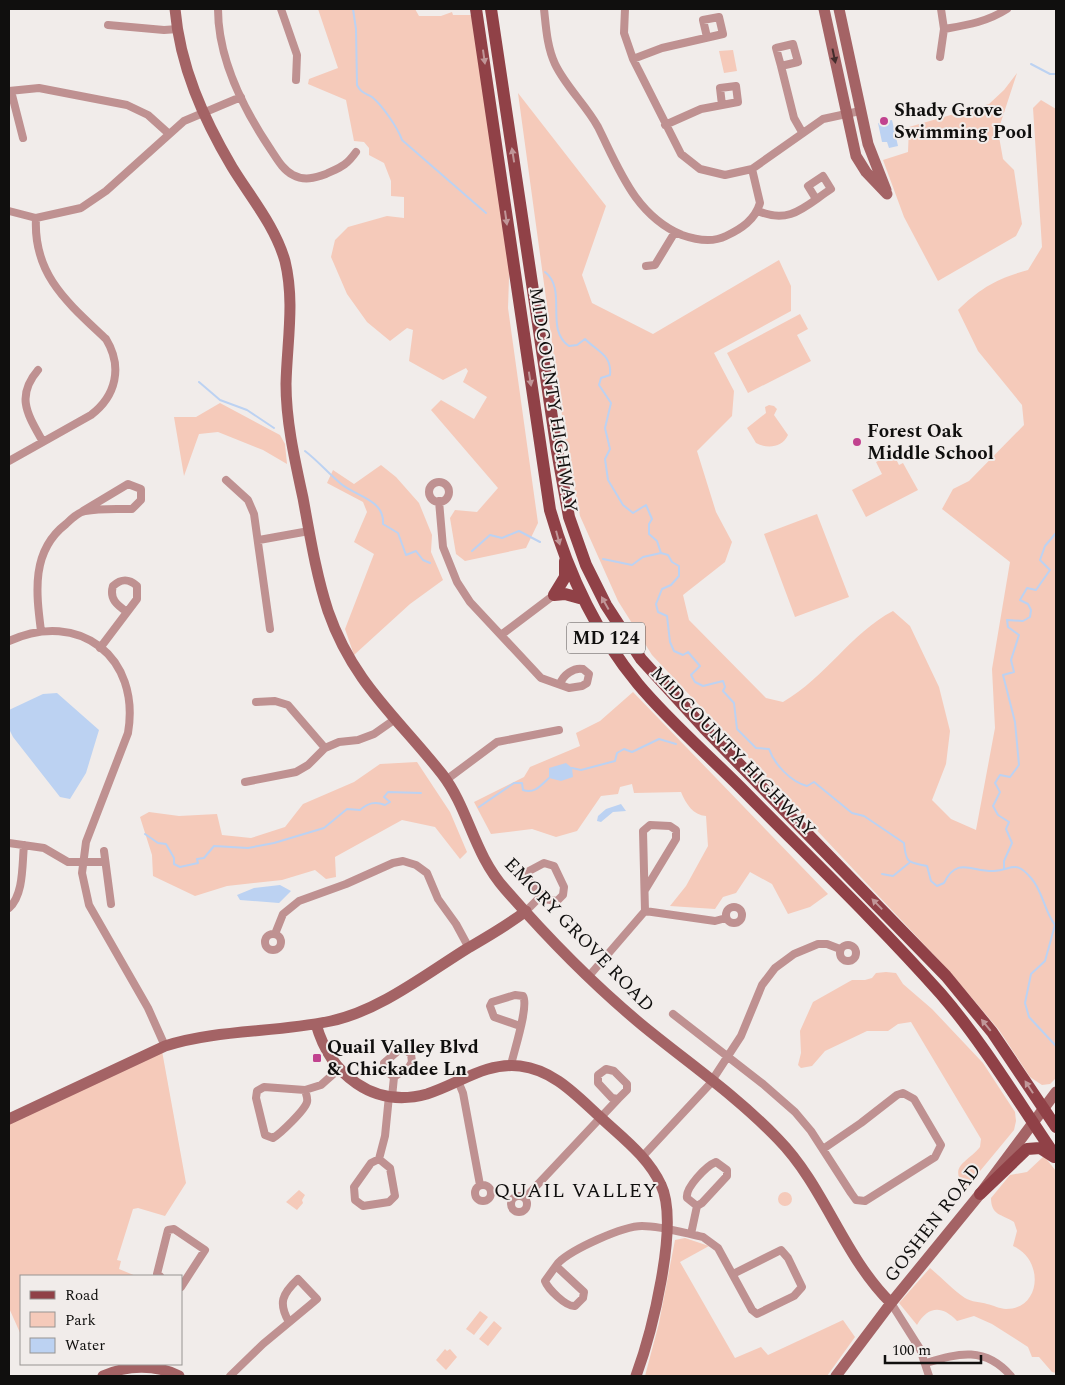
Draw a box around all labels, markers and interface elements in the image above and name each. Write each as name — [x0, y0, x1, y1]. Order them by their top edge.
one-way arrow — [480, 49, 488, 65]
one-way arrow — [830, 49, 838, 64]
place label: Shady Grove Swimming Pool — [894, 96, 1033, 147]
marker: Shady Grove Swimming Pool — [878, 115, 890, 127]
one-way arrow — [508, 146, 516, 162]
one-way arrow — [502, 210, 510, 226]
street label: MIDCOUNTY HIGHWAY — [521, 285, 585, 515]
one-way arrow — [526, 371, 534, 387]
place label: Forest Oak Middle School — [867, 417, 994, 468]
marker: Forest Oak Middle School — [851, 436, 863, 448]
one-way arrow — [555, 531, 563, 546]
one-way arrow — [601, 595, 609, 610]
road number: MD 124 — [567, 622, 645, 654]
street label: MIDCOUNTY HIGHWAY — [643, 660, 823, 844]
street label: EMORY GROVE ROAD — [497, 851, 661, 1019]
one-way arrow — [872, 898, 884, 910]
one-way arrow — [981, 1019, 992, 1031]
place label: Quail Valley Blvd & Chickadee Ln — [327, 1033, 479, 1084]
marker: Quail Valley Blvd & Chickadee Ln — [311, 1052, 323, 1064]
one-way arrow — [1024, 1080, 1034, 1093]
street label: GOSHEN ROAD — [877, 1157, 989, 1289]
district label: QUAIL VALLEY — [494, 1176, 658, 1206]
legend — [20, 1275, 182, 1365]
text: Road — [65, 1284, 99, 1307]
text: Park — [65, 1309, 96, 1332]
scale bar — [885, 1332, 981, 1364]
text: Water — [65, 1334, 105, 1357]
text: 100 m — [892, 1339, 931, 1362]

